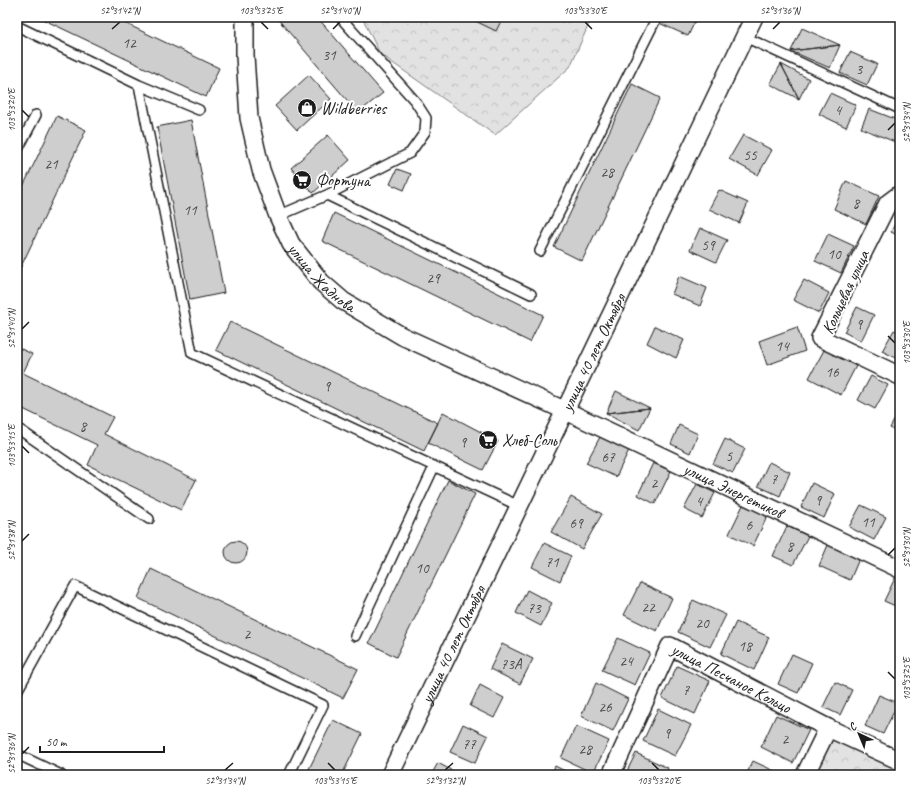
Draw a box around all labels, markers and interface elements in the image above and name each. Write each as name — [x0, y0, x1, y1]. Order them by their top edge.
text: 52°31'42"N — [100, 4, 142, 17]
text: 103°53'25"E — [239, 4, 284, 17]
text: 52°31'40"N — [320, 4, 362, 17]
text: 103°53'30"E — [563, 4, 608, 17]
text: 52°31'36"N — [760, 4, 802, 17]
house number: 12 — [122, 34, 137, 53]
house number: 31 — [322, 46, 337, 65]
house number: 3 — [856, 60, 864, 79]
text: 103°53'20"E — [5, 87, 18, 132]
shop icon: Wildberries — [296, 97, 318, 119]
place label: Wildberries — [321, 98, 388, 119]
house number: 4 — [835, 101, 843, 120]
text: 52°31'34"N — [900, 101, 913, 143]
house number: 55 — [743, 146, 758, 165]
house number: 21 — [44, 155, 59, 174]
house number: 28 — [600, 163, 615, 182]
supermarket icon: Фортуна — [291, 169, 313, 191]
place label: Фортуна — [316, 170, 372, 191]
house number: 8 — [853, 194, 861, 213]
house number: 11 — [183, 201, 198, 220]
house number: 59 — [701, 236, 716, 255]
street label: улица Жаднова — [282, 238, 361, 318]
house number: 10 — [827, 245, 842, 264]
street label: Кольцевая улица — [817, 246, 875, 337]
house number: 29 — [426, 269, 441, 288]
street label: улица 40 лет Октября — [556, 289, 631, 416]
text: 52°31'40"N — [5, 307, 18, 349]
house number: 9 — [856, 315, 864, 334]
text: 103°53'30"E — [900, 320, 913, 365]
house number: 14 — [775, 337, 790, 356]
house number: 16 — [825, 363, 840, 382]
house number: 9 — [324, 377, 332, 396]
house number: 8 — [80, 417, 88, 436]
text: 103°53'15"E — [5, 423, 18, 468]
supermarket icon: Хлеб-Соль — [477, 429, 499, 451]
place label: Хлеб-Соль — [502, 430, 558, 451]
house number: 9 — [460, 433, 468, 452]
house number: 5 — [726, 447, 734, 466]
house number: 67 — [601, 448, 616, 467]
street label: улица Энергетиков — [679, 458, 789, 524]
house number: 7 — [771, 470, 779, 489]
house number: 2 — [651, 474, 659, 493]
house number: 9 — [815, 491, 823, 510]
house number: 4 — [696, 492, 704, 511]
house number: 11 — [861, 513, 876, 532]
house number: 69 — [569, 514, 584, 533]
house number: 6 — [746, 516, 754, 535]
text: 52°31'38"N — [5, 519, 18, 561]
text: 52°31'30"N — [900, 526, 913, 568]
house number: 8 — [787, 537, 795, 556]
house number: 71 — [545, 553, 560, 572]
house number: 10 — [415, 559, 430, 578]
street label: улица 40 лет Октября — [416, 581, 491, 708]
house number: 22 — [641, 598, 656, 617]
house number: 73 — [527, 599, 542, 618]
house number: 20 — [695, 614, 710, 633]
house number: 2 — [244, 625, 252, 644]
house number: 18 — [738, 637, 753, 656]
street label: улица Песчаное Кольцо — [667, 638, 795, 718]
house number: 24 — [619, 652, 634, 671]
house number: 73А — [500, 655, 523, 674]
text: 103°53'25"E — [900, 656, 913, 701]
house number: 7 — [683, 681, 691, 700]
house number: 26 — [598, 698, 613, 717]
north arrow — [839, 714, 879, 754]
text: С — [845, 719, 860, 734]
house number: 9 — [664, 724, 672, 743]
scale bar — [40, 728, 164, 754]
house number: 2 — [782, 730, 790, 749]
text: 52°31'36"N — [5, 732, 18, 774]
text: 50 m — [46, 734, 68, 750]
house number: 77 — [462, 735, 477, 754]
house number: 28 — [578, 740, 593, 759]
text: 52°31'34"N — [205, 774, 247, 787]
text: 103°53'15"E — [313, 774, 358, 787]
text: 52°31'32"N — [425, 774, 467, 787]
text: 103°53'20"E — [637, 774, 682, 787]

